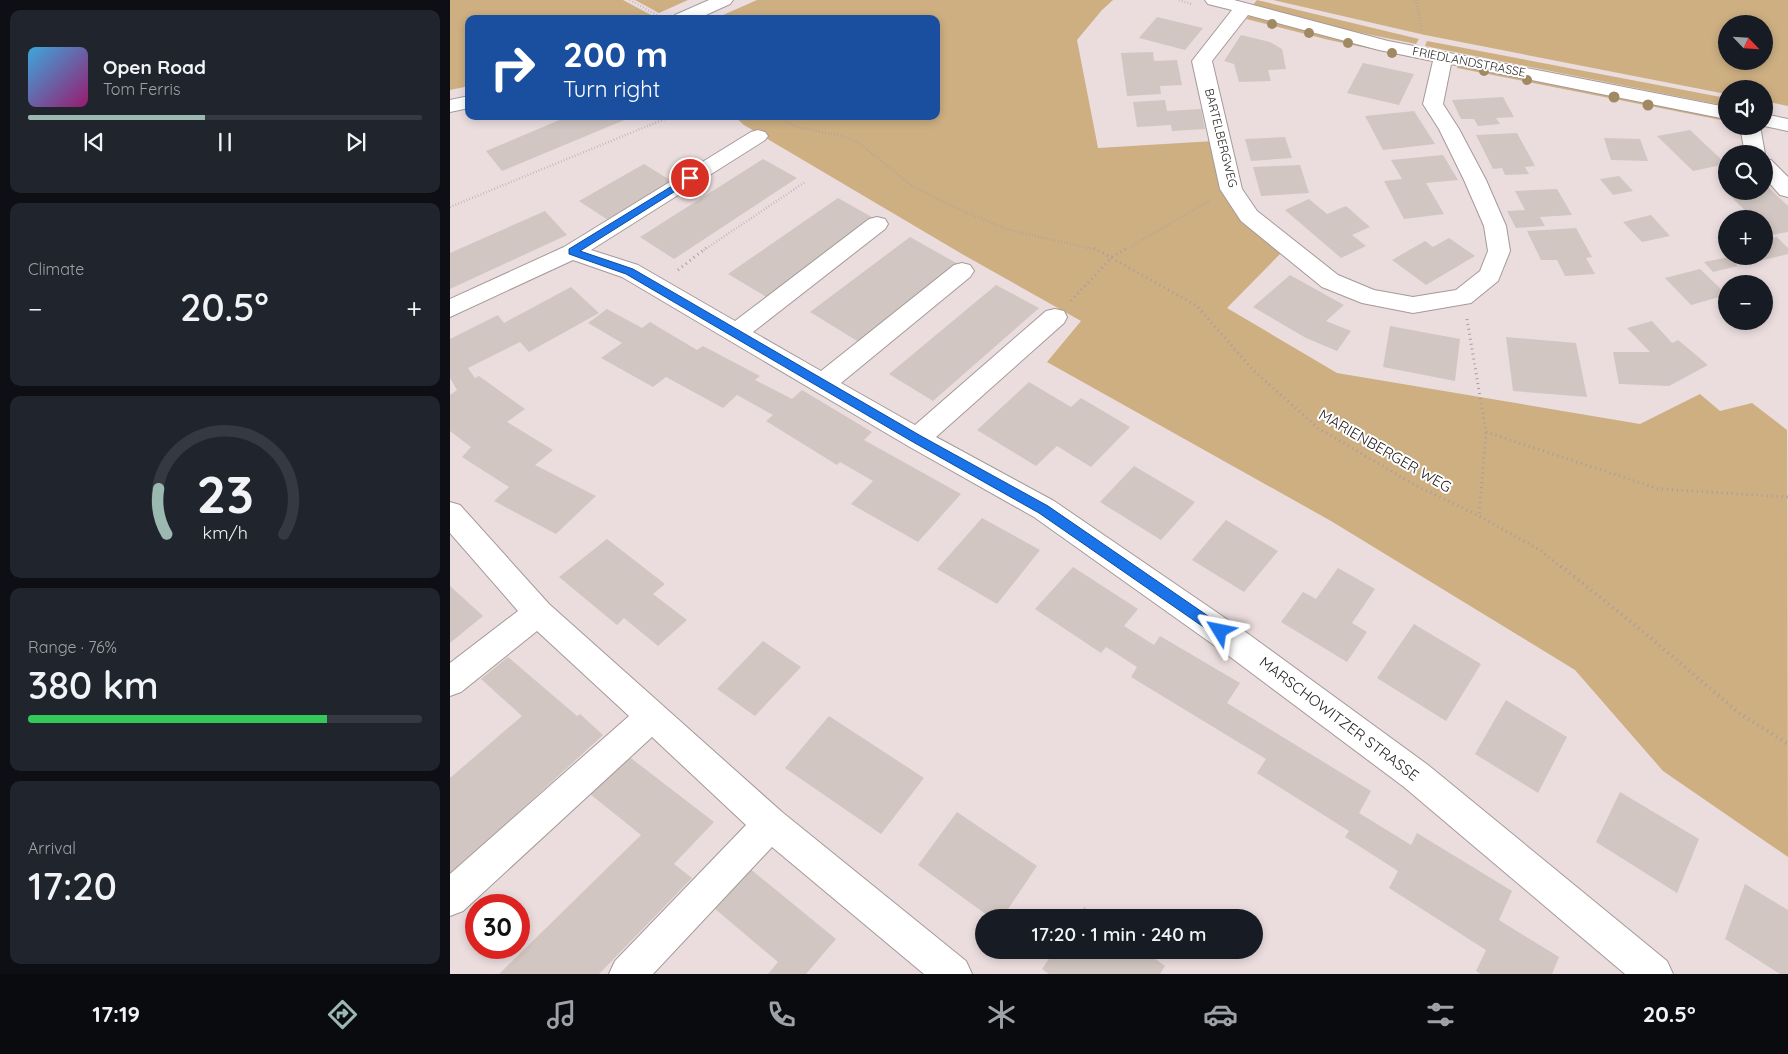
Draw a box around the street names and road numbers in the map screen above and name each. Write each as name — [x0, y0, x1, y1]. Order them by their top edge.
street label: FRIEDLANDSTRASSE — [1411, 43, 1527, 80]
street label: BARTELBERGWEG — [1202, 87, 1241, 189]
street label: MARIENBERGER WEG — [1316, 405, 1455, 496]
street label: MARSCHOWITZER STRASSE — [1256, 652, 1423, 785]

